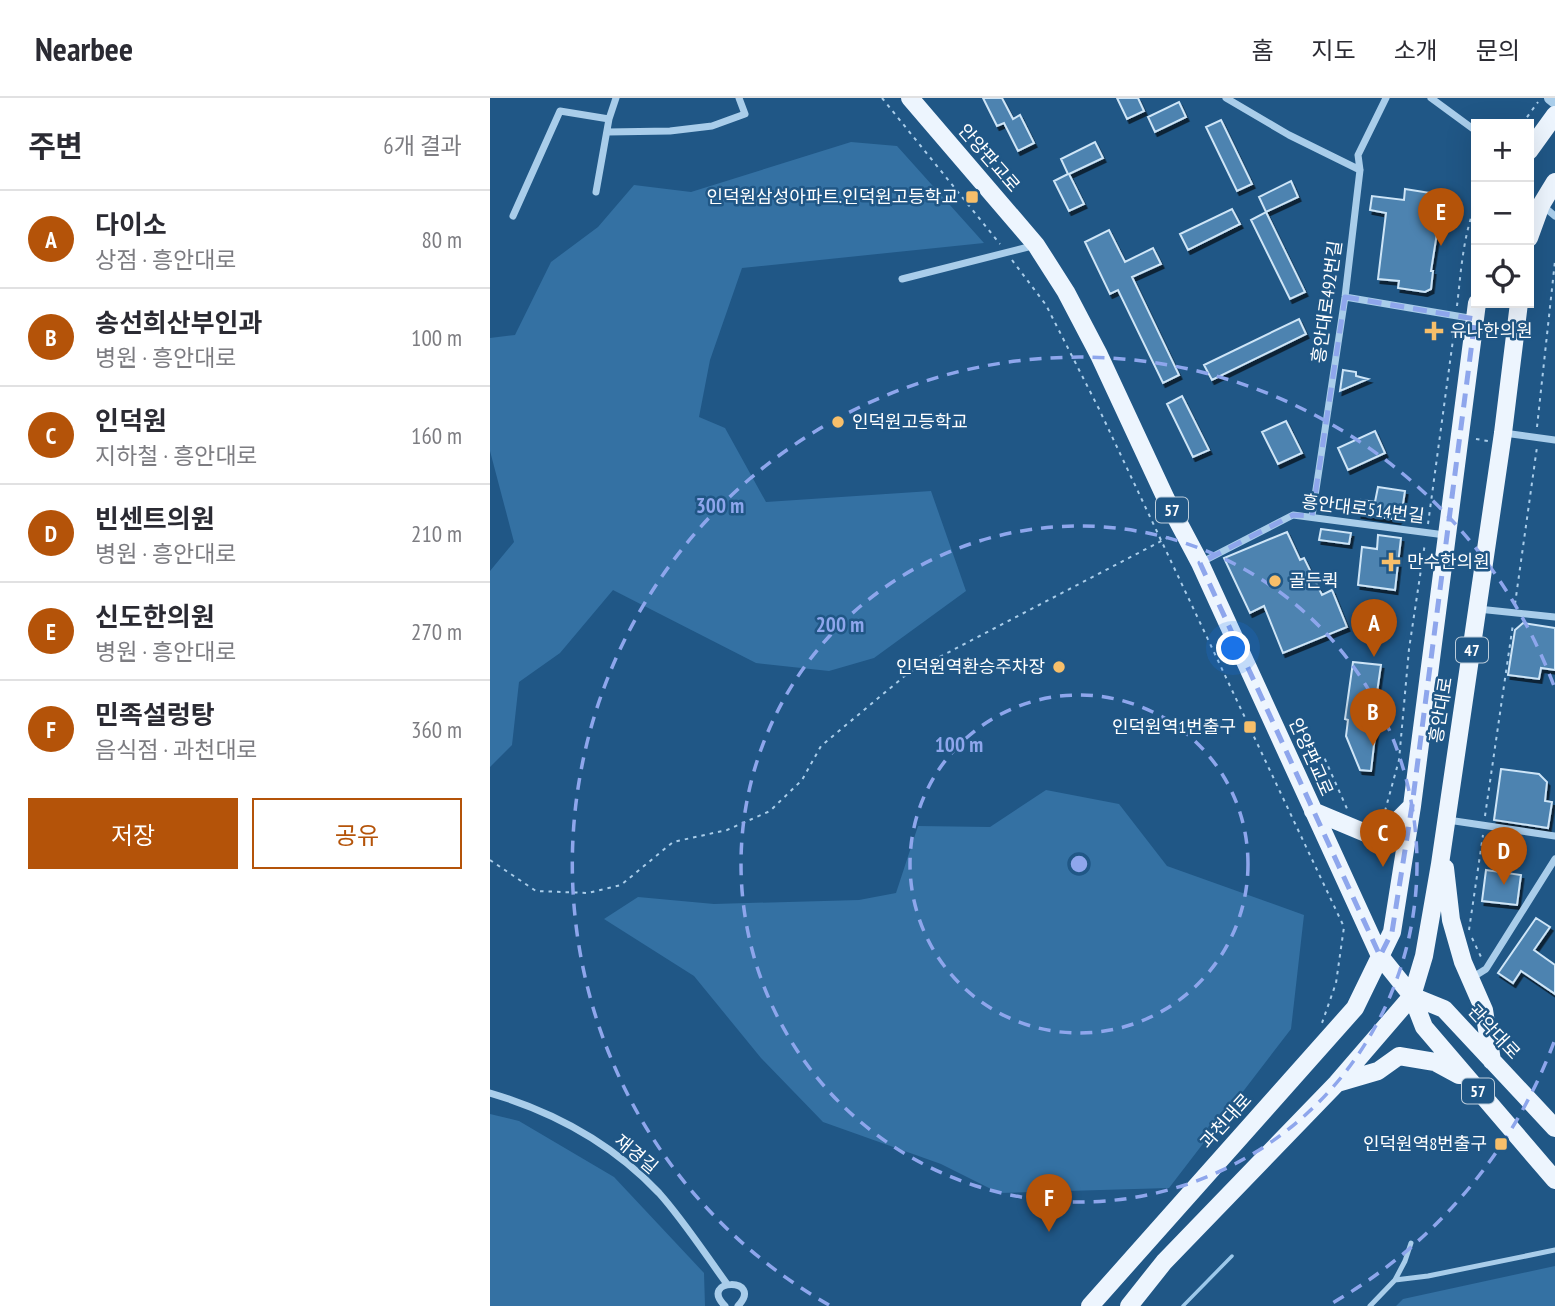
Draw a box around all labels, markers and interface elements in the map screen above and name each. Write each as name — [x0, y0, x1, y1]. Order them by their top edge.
text: Nearbee — [35, 27, 133, 70]
text: 홈 — [1251, 35, 1273, 66]
text: 지도 — [1311, 35, 1356, 66]
text: 소개 — [1394, 35, 1438, 66]
text: 문의 — [1476, 35, 1520, 66]
street label: 안양판교로 — [954, 119, 1025, 196]
map controls — [1471, 119, 1534, 308]
button: + — [1471, 119, 1534, 182]
text: 주변 — [28, 126, 83, 165]
text: 6개 결과 — [383, 131, 462, 160]
button: − — [1471, 182, 1534, 245]
place label: 인덕원삼성아파트.인덕원고등학교 — [706, 185, 958, 208]
pin: E — [1418, 188, 1464, 246]
marker: 인덕원삼성아파트.인덕원고등학교 — [964, 189, 980, 205]
text: 다이소 — [95, 208, 167, 241]
text: A — [45, 225, 57, 254]
text: 80 m — [421, 225, 462, 254]
street label: 흥안대로492번길 — [1307, 239, 1346, 365]
text: 상점 · 흥안대로 — [95, 245, 237, 274]
button: locate — [1471, 245, 1534, 308]
text: 송선희산부인과 — [95, 306, 262, 339]
place label: 유나한의원 — [1450, 319, 1533, 342]
marker: 유나한의원 — [1424, 321, 1444, 341]
text: B — [45, 323, 57, 352]
text: 100 m — [411, 323, 462, 352]
text: 병원 · 흥안대로 — [95, 343, 237, 372]
text: 인덕원 — [95, 404, 167, 437]
place label: 인덕원고등학교 — [852, 410, 968, 433]
marker: 인덕원고등학교 — [830, 414, 846, 430]
text: C — [46, 421, 56, 450]
text: 160 m — [411, 421, 462, 450]
text: 지하철 · 흥안대로 — [95, 441, 258, 470]
street label: 흥안대로514번길 — [1300, 490, 1426, 527]
text: 300 m — [696, 492, 744, 519]
road number: 57 — [1156, 498, 1188, 522]
text: 빈센트의원 — [95, 502, 215, 535]
text: D — [45, 519, 57, 548]
text: 210 m — [411, 519, 462, 548]
text: 병원 · 흥안대로 — [95, 539, 237, 568]
place label: 만수한의원 — [1407, 550, 1490, 573]
marker: 만수한의원 — [1381, 552, 1401, 572]
place label: 골든퀵 — [1289, 569, 1339, 592]
marker: 골든퀵 — [1267, 573, 1283, 589]
pin: A — [1351, 599, 1397, 657]
text: 신도한의원 — [95, 600, 215, 633]
text: 200 m — [816, 611, 864, 638]
text: E — [46, 617, 56, 646]
text: 270 m — [411, 617, 462, 646]
your location — [1216, 631, 1250, 665]
text: 병원 · 흥안대로 — [95, 637, 237, 666]
road number: 47 — [1456, 638, 1488, 663]
place label: 인덕원역환승주차장 — [896, 655, 1045, 678]
marker: 인덕원역환승주차장 — [1051, 659, 1067, 675]
street label: 흥안대로 — [1424, 675, 1457, 744]
pin: B — [1350, 688, 1396, 746]
text: 민족설렁탕 — [95, 698, 215, 731]
street label: 안양판교로 — [1284, 714, 1339, 799]
text: F — [46, 715, 56, 744]
text: 360 m — [411, 715, 462, 744]
place label: 인덕원역1번출구 — [1112, 715, 1236, 738]
marker: 인덕원역1번출구 — [1242, 719, 1258, 735]
text: 100 m — [935, 731, 983, 758]
text: 음식점 · 과천대로 — [95, 735, 258, 764]
button: 저장 — [28, 798, 238, 869]
button: 공유 — [252, 798, 462, 869]
pin: C — [1360, 809, 1406, 867]
pin: D — [1481, 827, 1527, 885]
centre of rings — [1067, 852, 1091, 876]
street label: 관악대로 — [1463, 1000, 1525, 1064]
road number: 57 — [1462, 1079, 1494, 1104]
street label: 과천대로 — [1195, 1088, 1256, 1153]
street label: 재경길 — [610, 1129, 663, 1178]
place label: 인덕원역8번출구 — [1363, 1132, 1487, 1155]
marker: 인덕원역8번출구 — [1493, 1136, 1509, 1152]
pin: F — [1026, 1174, 1072, 1232]

